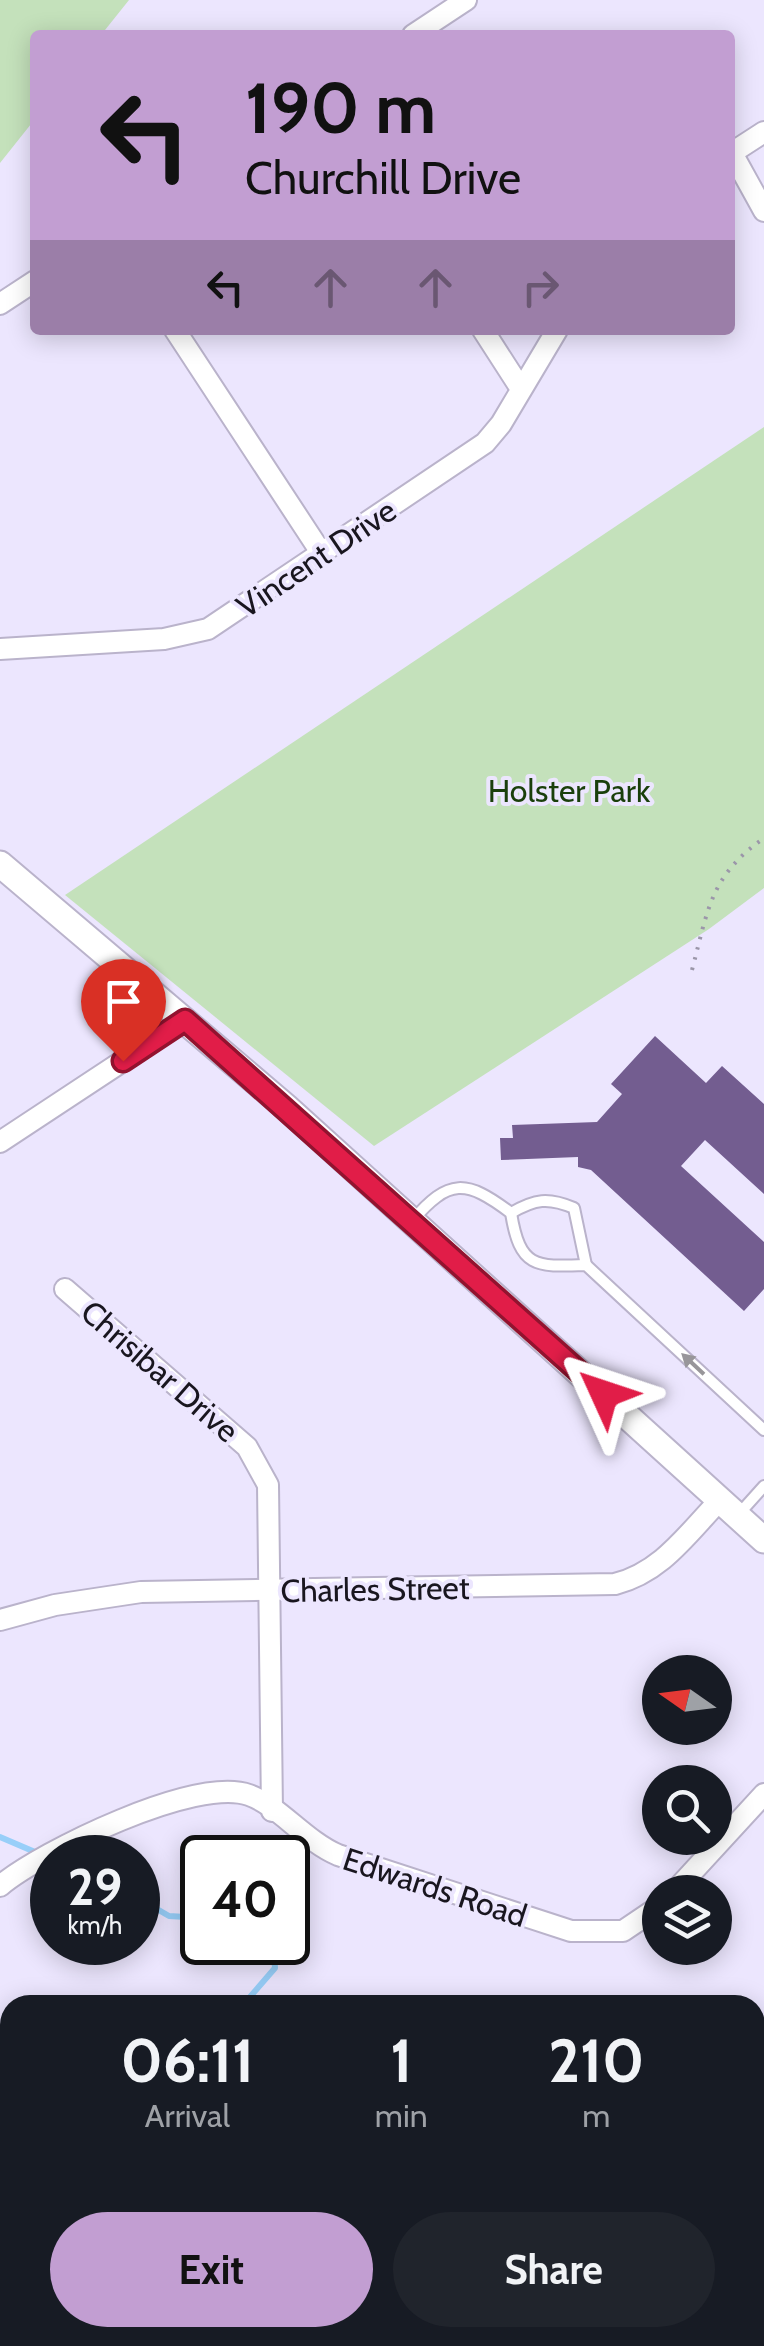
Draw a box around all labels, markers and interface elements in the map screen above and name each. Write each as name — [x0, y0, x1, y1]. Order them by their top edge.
text: 190 m — [245, 65, 436, 151]
icon: left — [80, 70, 210, 200]
text: Churchill Drive — [245, 151, 521, 205]
icon: left — [198, 260, 253, 315]
icon: ahead — [303, 260, 358, 315]
icon: ahead — [408, 260, 463, 315]
icon: right — [513, 260, 568, 315]
street label: Vincent Drive — [229, 490, 403, 626]
park label: Holster Park — [488, 771, 651, 810]
pin — [81, 959, 166, 1062]
icon: arrive — [96, 974, 151, 1029]
street label: Chrisibar Drive — [73, 1292, 247, 1450]
position arrow — [552, 1342, 656, 1446]
one-way arrow — [681, 1353, 705, 1376]
street label: Charles Street — [280, 1568, 470, 1610]
north arrow — [642, 1655, 732, 1745]
map controls — [642, 1655, 732, 1965]
button: search — [642, 1765, 732, 1855]
speed limit sign: 40 — [180, 1835, 310, 1965]
street label: Edwards Road — [338, 1839, 532, 1935]
text: 29 — [68, 1857, 122, 1918]
button: layers — [642, 1875, 732, 1965]
text: km/h — [68, 1910, 122, 1940]
text: 06:11 — [121, 2024, 254, 2097]
text: 1 — [390, 2024, 412, 2097]
text: 210 — [548, 2024, 644, 2097]
text: Arrival — [145, 2096, 230, 2135]
text: min — [375, 2096, 428, 2135]
text: m — [582, 2096, 610, 2135]
button: Exit — [50, 2212, 373, 2327]
button: Share — [393, 2212, 715, 2327]

